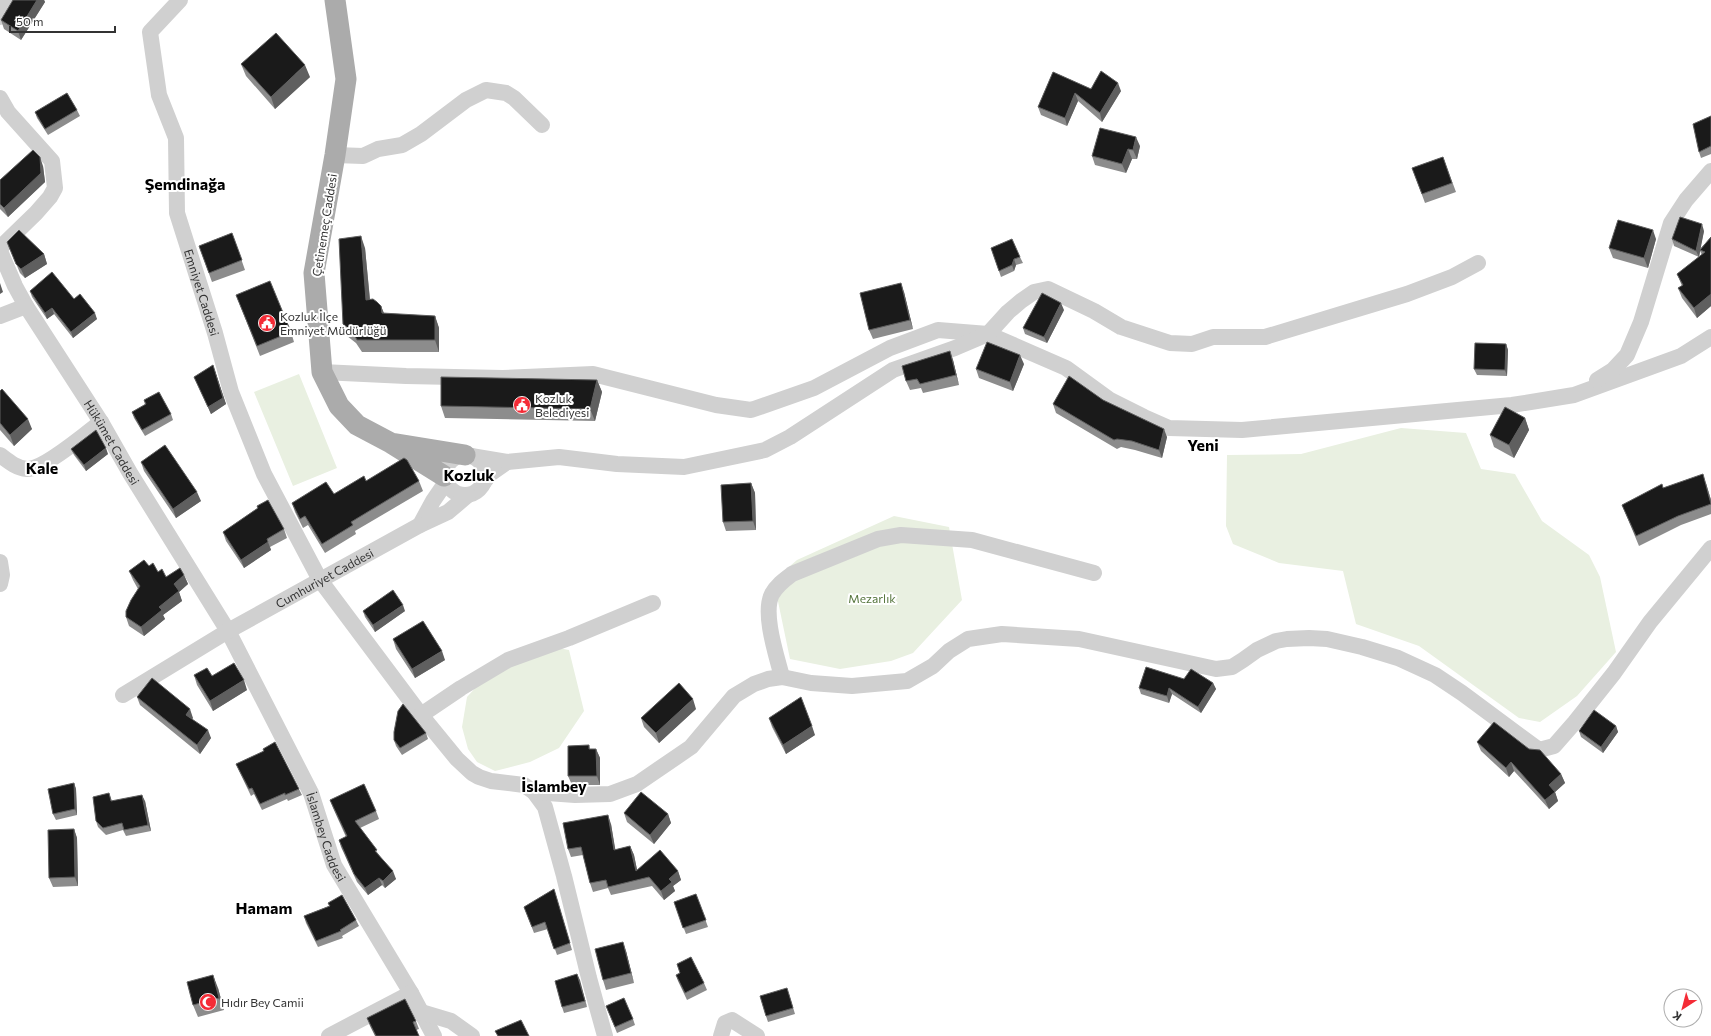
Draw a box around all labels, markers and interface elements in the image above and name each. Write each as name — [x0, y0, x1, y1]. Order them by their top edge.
scale bar — [10, 8, 115, 34]
text: 50 m — [16, 14, 44, 28]
street label: Çetinemeç Caddesi — [309, 173, 339, 277]
district label: Şemdinağa — [145, 174, 225, 193]
street label: Emniyet Caddesi — [182, 247, 222, 337]
place label: Kozluk İlçe Emniyet Müdürlüğü — [280, 309, 387, 337]
public building icon: Kozluk İlçe Emniyet Müdürlüğü — [257, 313, 277, 333]
place label: Kozluk Belediyesi — [535, 391, 589, 419]
public building icon: Kozluk Belediyesi — [512, 395, 532, 415]
street label: Hükümet Caddesi — [81, 397, 142, 487]
district label: Yeni — [1187, 435, 1219, 454]
district label: Kale — [26, 458, 58, 477]
district label: Kozluk — [444, 465, 495, 484]
street label: Cumhuriyet Caddesi — [273, 545, 376, 610]
park label: Mezarlık — [848, 591, 896, 605]
district label: İslambey — [521, 776, 587, 795]
street label: İslambey Caddesi — [304, 790, 349, 884]
district label: Hamam — [236, 898, 292, 917]
north arrow — [1663, 988, 1703, 1028]
mosque icon: Hıdır Bey Camii — [198, 992, 218, 1012]
place label: Hıdır Bey Camii — [221, 995, 304, 1009]
text: K — [1670, 1009, 1684, 1024]

